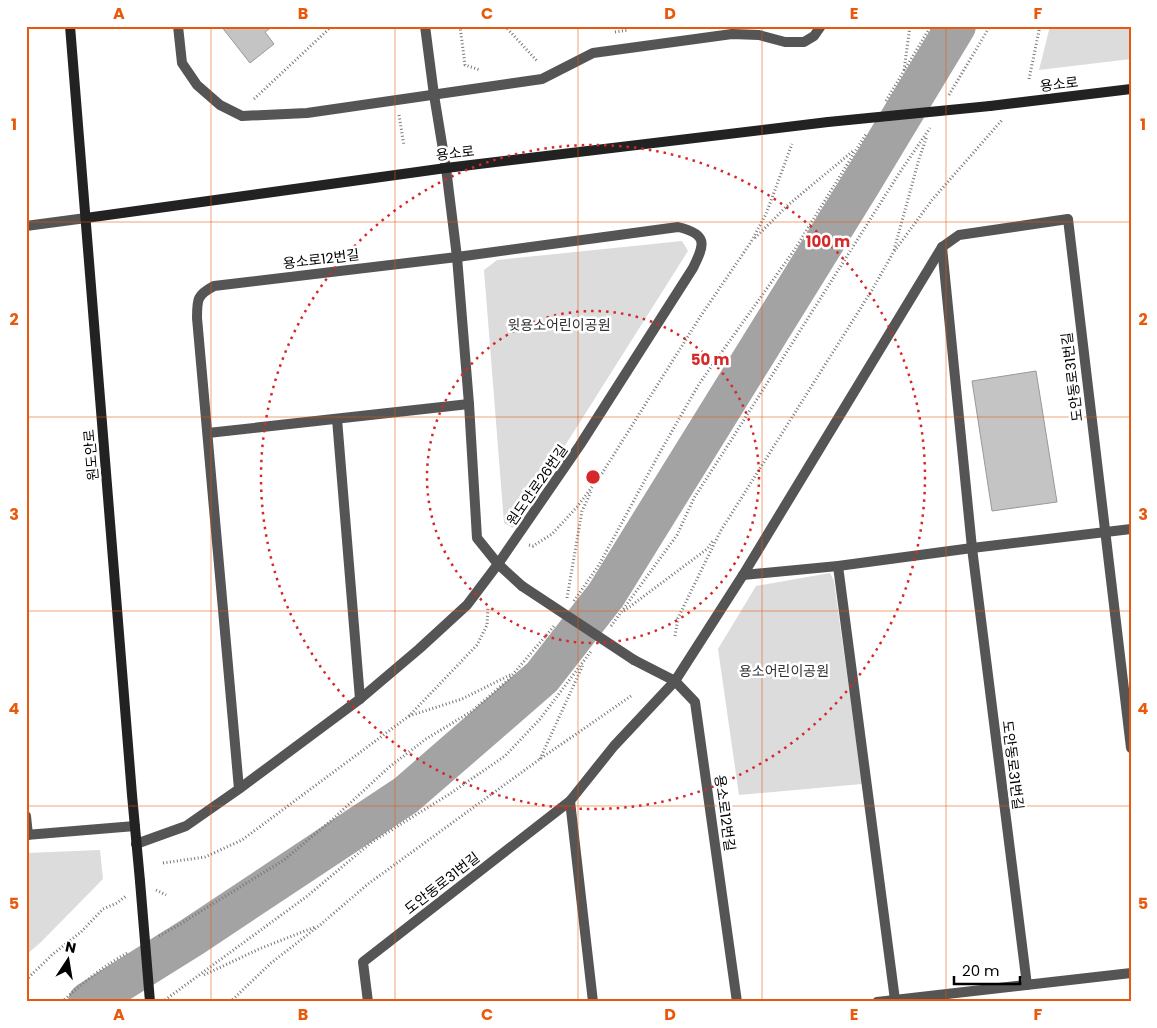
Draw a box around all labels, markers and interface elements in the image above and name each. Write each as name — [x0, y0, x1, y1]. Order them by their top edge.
text: A — [113, 2, 125, 25]
text: B — [298, 2, 308, 25]
text: C — [481, 2, 493, 25]
text: D — [664, 2, 676, 25]
text: E — [850, 2, 858, 25]
text: F — [1034, 2, 1043, 25]
street label: 용소로 — [1039, 72, 1080, 96]
text: 1 — [11, 113, 17, 136]
text: 1 — [1140, 113, 1146, 136]
street label: 용소로 — [435, 141, 476, 165]
text: 100 m — [806, 231, 850, 252]
street label: 용소로12번길 — [282, 244, 360, 274]
text: 2 — [9, 308, 19, 331]
text: 2 — [1138, 308, 1148, 331]
park label: 윗용소어린이공원 — [507, 315, 611, 335]
street label: 도안동로31번길 — [1057, 331, 1087, 423]
text: 50 m — [691, 349, 729, 370]
street label: 원도안로 — [79, 428, 103, 482]
street label: 원도안로26번길 — [502, 441, 572, 529]
centre of rings — [584, 468, 602, 486]
text: 3 — [9, 503, 19, 526]
text: 3 — [1138, 503, 1148, 526]
park label: 용소어린이공원 — [739, 661, 829, 681]
text: 4 — [9, 697, 20, 720]
text: 4 — [1138, 697, 1149, 720]
street label: 도안동로31번길 — [998, 719, 1028, 811]
street label: 용소로12번길 — [710, 774, 740, 852]
street label: 도안동로31번길 — [400, 847, 484, 919]
text: 5 — [9, 892, 19, 915]
text: 5 — [1138, 892, 1148, 915]
north arrow — [42, 936, 92, 986]
text: N — [63, 936, 78, 958]
scale bar — [954, 953, 1021, 985]
text: 20 m — [962, 960, 1000, 981]
text: A — [113, 1003, 125, 1026]
text: B — [298, 1003, 308, 1026]
text: C — [481, 1003, 493, 1026]
text: D — [664, 1003, 676, 1026]
text: E — [850, 1003, 858, 1026]
text: F — [1034, 1003, 1043, 1026]

